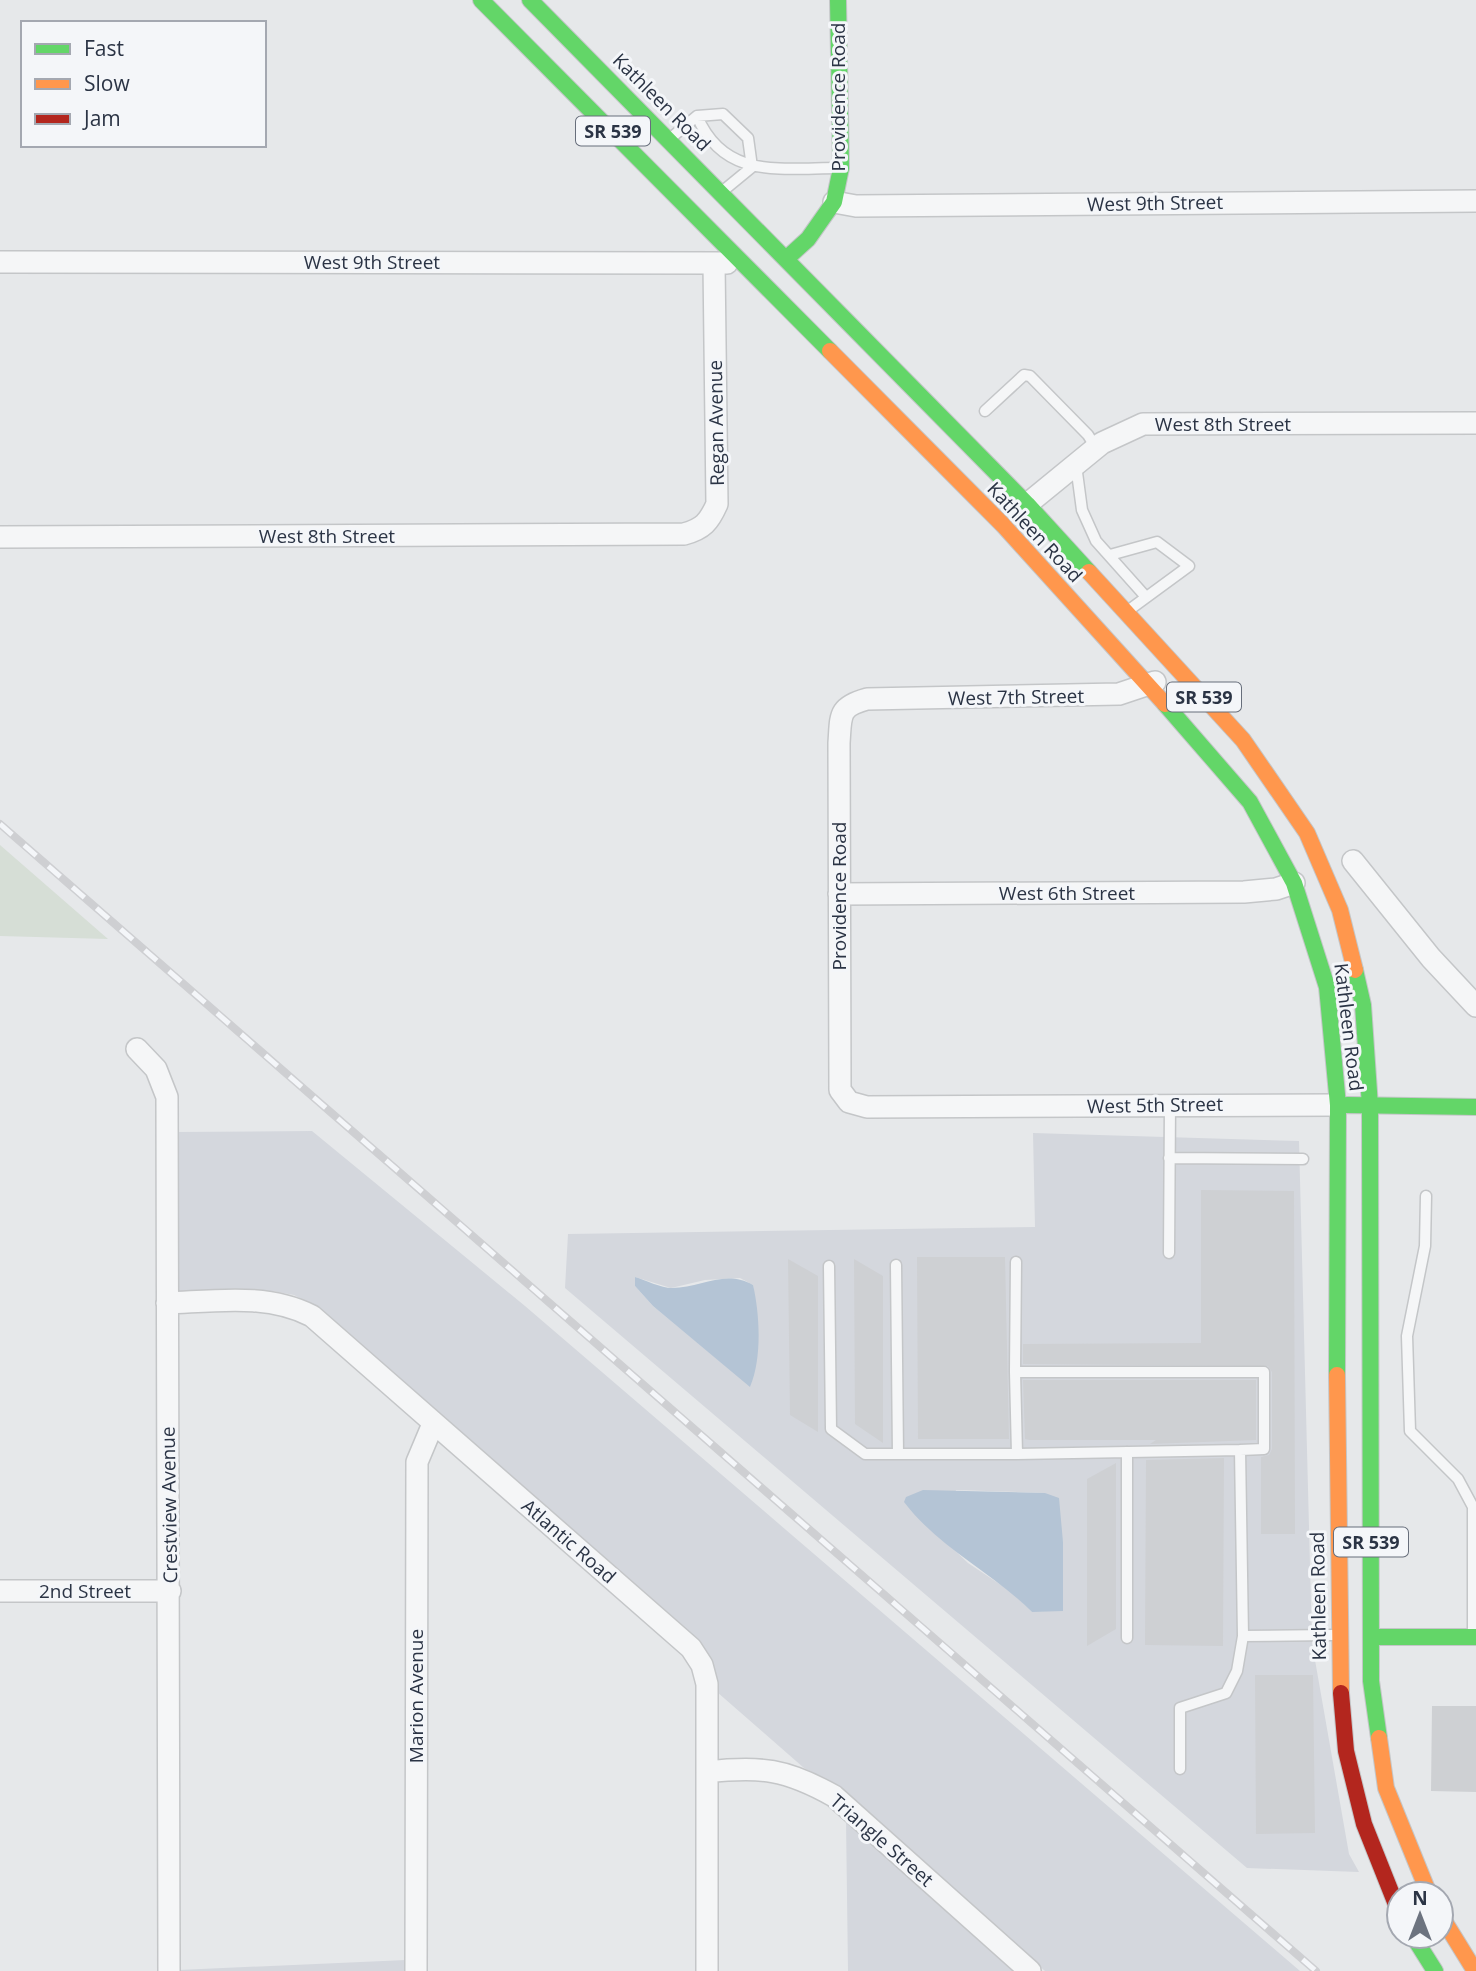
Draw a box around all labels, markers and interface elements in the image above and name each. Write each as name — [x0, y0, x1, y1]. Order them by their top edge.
legend — [21, 21, 266, 147]
street label: Providence Road — [825, 23, 851, 171]
text: Fast — [84, 34, 124, 62]
street label: Kathleen Road — [607, 47, 717, 157]
text: Slow — [84, 69, 130, 97]
text: Jam — [82, 104, 121, 132]
road number: SR 539 — [576, 116, 650, 146]
street label: West 9th Street — [1087, 189, 1224, 217]
street label: West 9th Street — [304, 249, 440, 275]
street label: Regan Avenue — [702, 360, 730, 486]
street label: West 8th Street — [1155, 411, 1291, 437]
street label: Kathleen Road — [982, 476, 1088, 588]
street label: West 8th Street — [259, 523, 395, 549]
road number: SR 539 — [1167, 682, 1241, 712]
street label: West 7th Street — [948, 683, 1085, 711]
street label: Providence Road — [826, 822, 852, 970]
street label: West 6th Street — [999, 880, 1135, 906]
street label: Kathleen Road — [1328, 962, 1370, 1092]
street label: West 5th Street — [1087, 1091, 1224, 1119]
street label: Crestview Avenue — [155, 1426, 183, 1584]
street label: Atlantic Road — [516, 1493, 622, 1589]
road number: SR 539 — [1334, 1527, 1408, 1556]
street label: Kathleen Road — [1304, 1531, 1332, 1661]
street label: 2nd Street — [39, 1578, 131, 1604]
street label: Marion Avenue — [403, 1629, 429, 1763]
street label: Triangle Street — [825, 1788, 939, 1892]
north arrow — [1385, 1880, 1455, 1950]
text: N — [1412, 1885, 1428, 1911]

